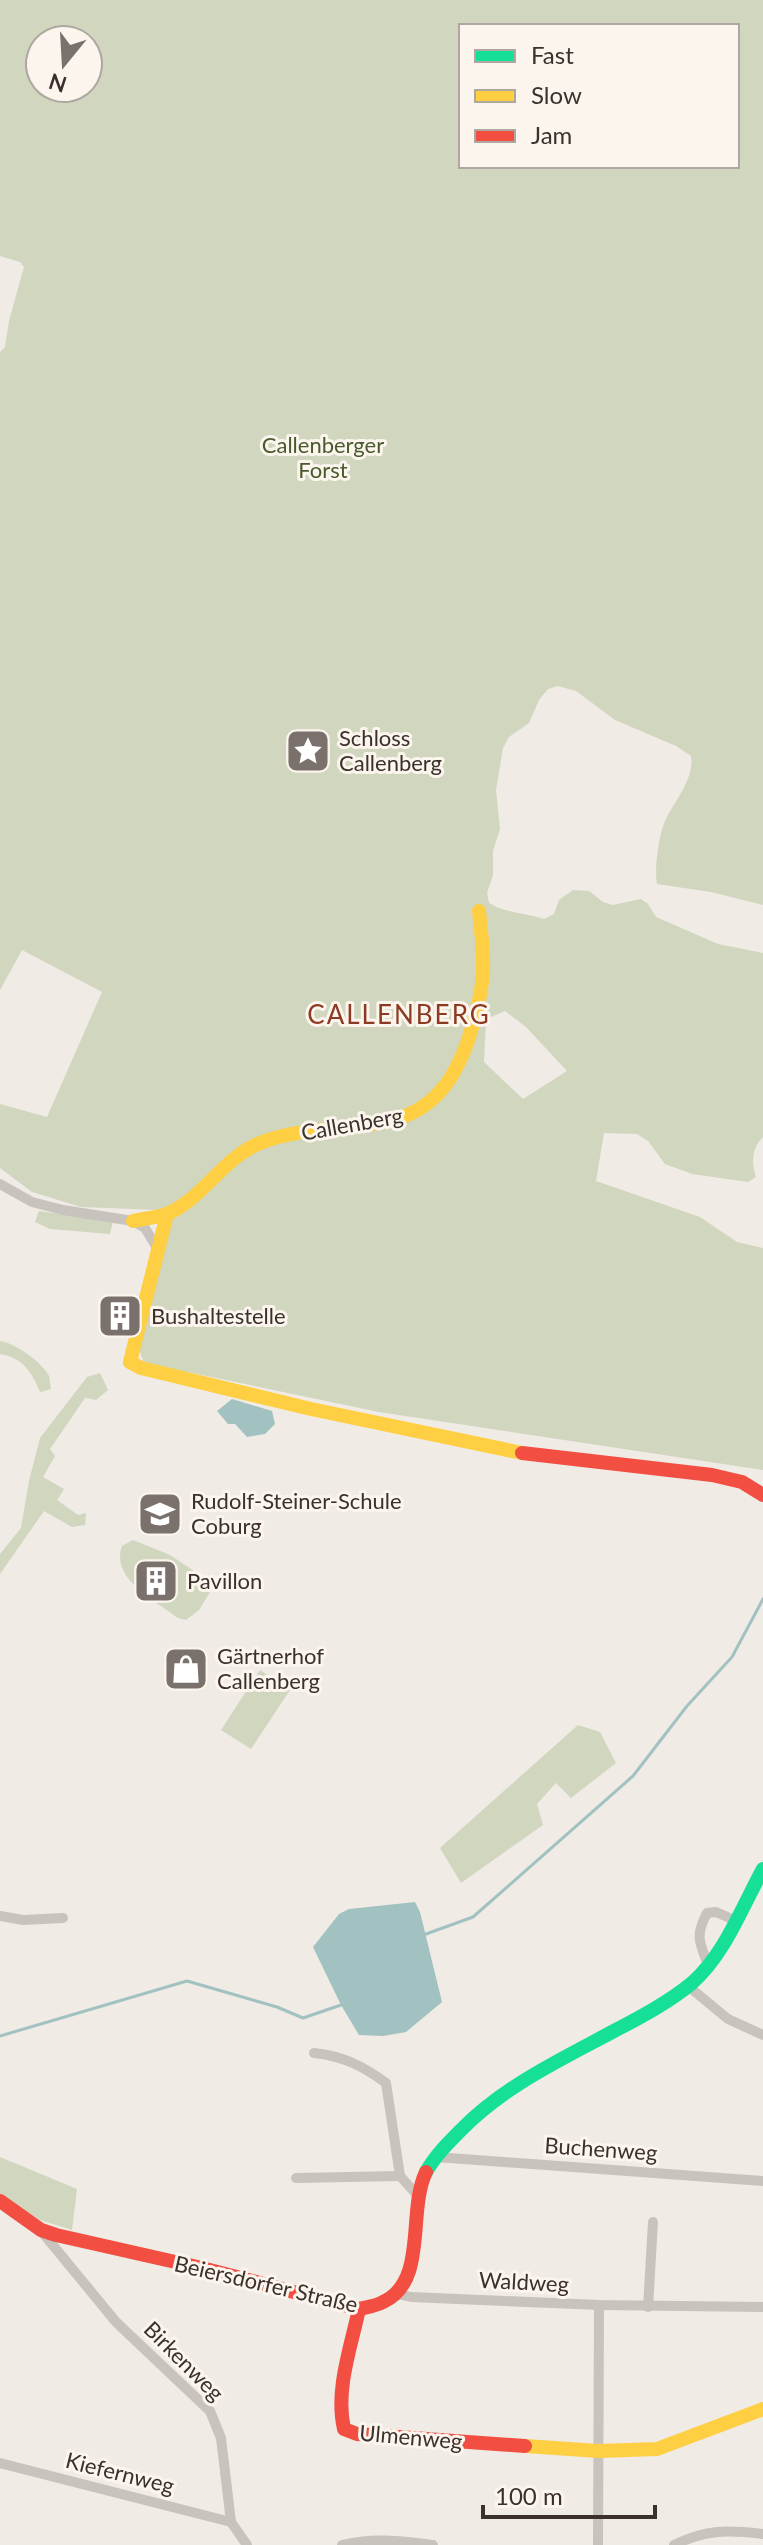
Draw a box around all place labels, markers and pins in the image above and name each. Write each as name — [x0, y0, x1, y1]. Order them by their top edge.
place label: Schloss Callenberg — [339, 724, 442, 776]
place icon: Schloss Callenberg — [284, 727, 332, 775]
building icon: Bushaltestelle — [96, 1292, 144, 1340]
place label: Bushaltestelle — [151, 1302, 286, 1329]
place label: Rudolf-Steiner-Schule Coburg — [191, 1487, 402, 1539]
school or university icon: Rudolf-Steiner-Schule Coburg — [136, 1490, 184, 1538]
building icon: Pavillon — [132, 1557, 180, 1605]
place label: Pavillon — [187, 1567, 262, 1594]
place label: Gärtnerhof Callenberg — [217, 1642, 324, 1694]
shop icon: Gärtnerhof Callenberg — [162, 1645, 210, 1693]

